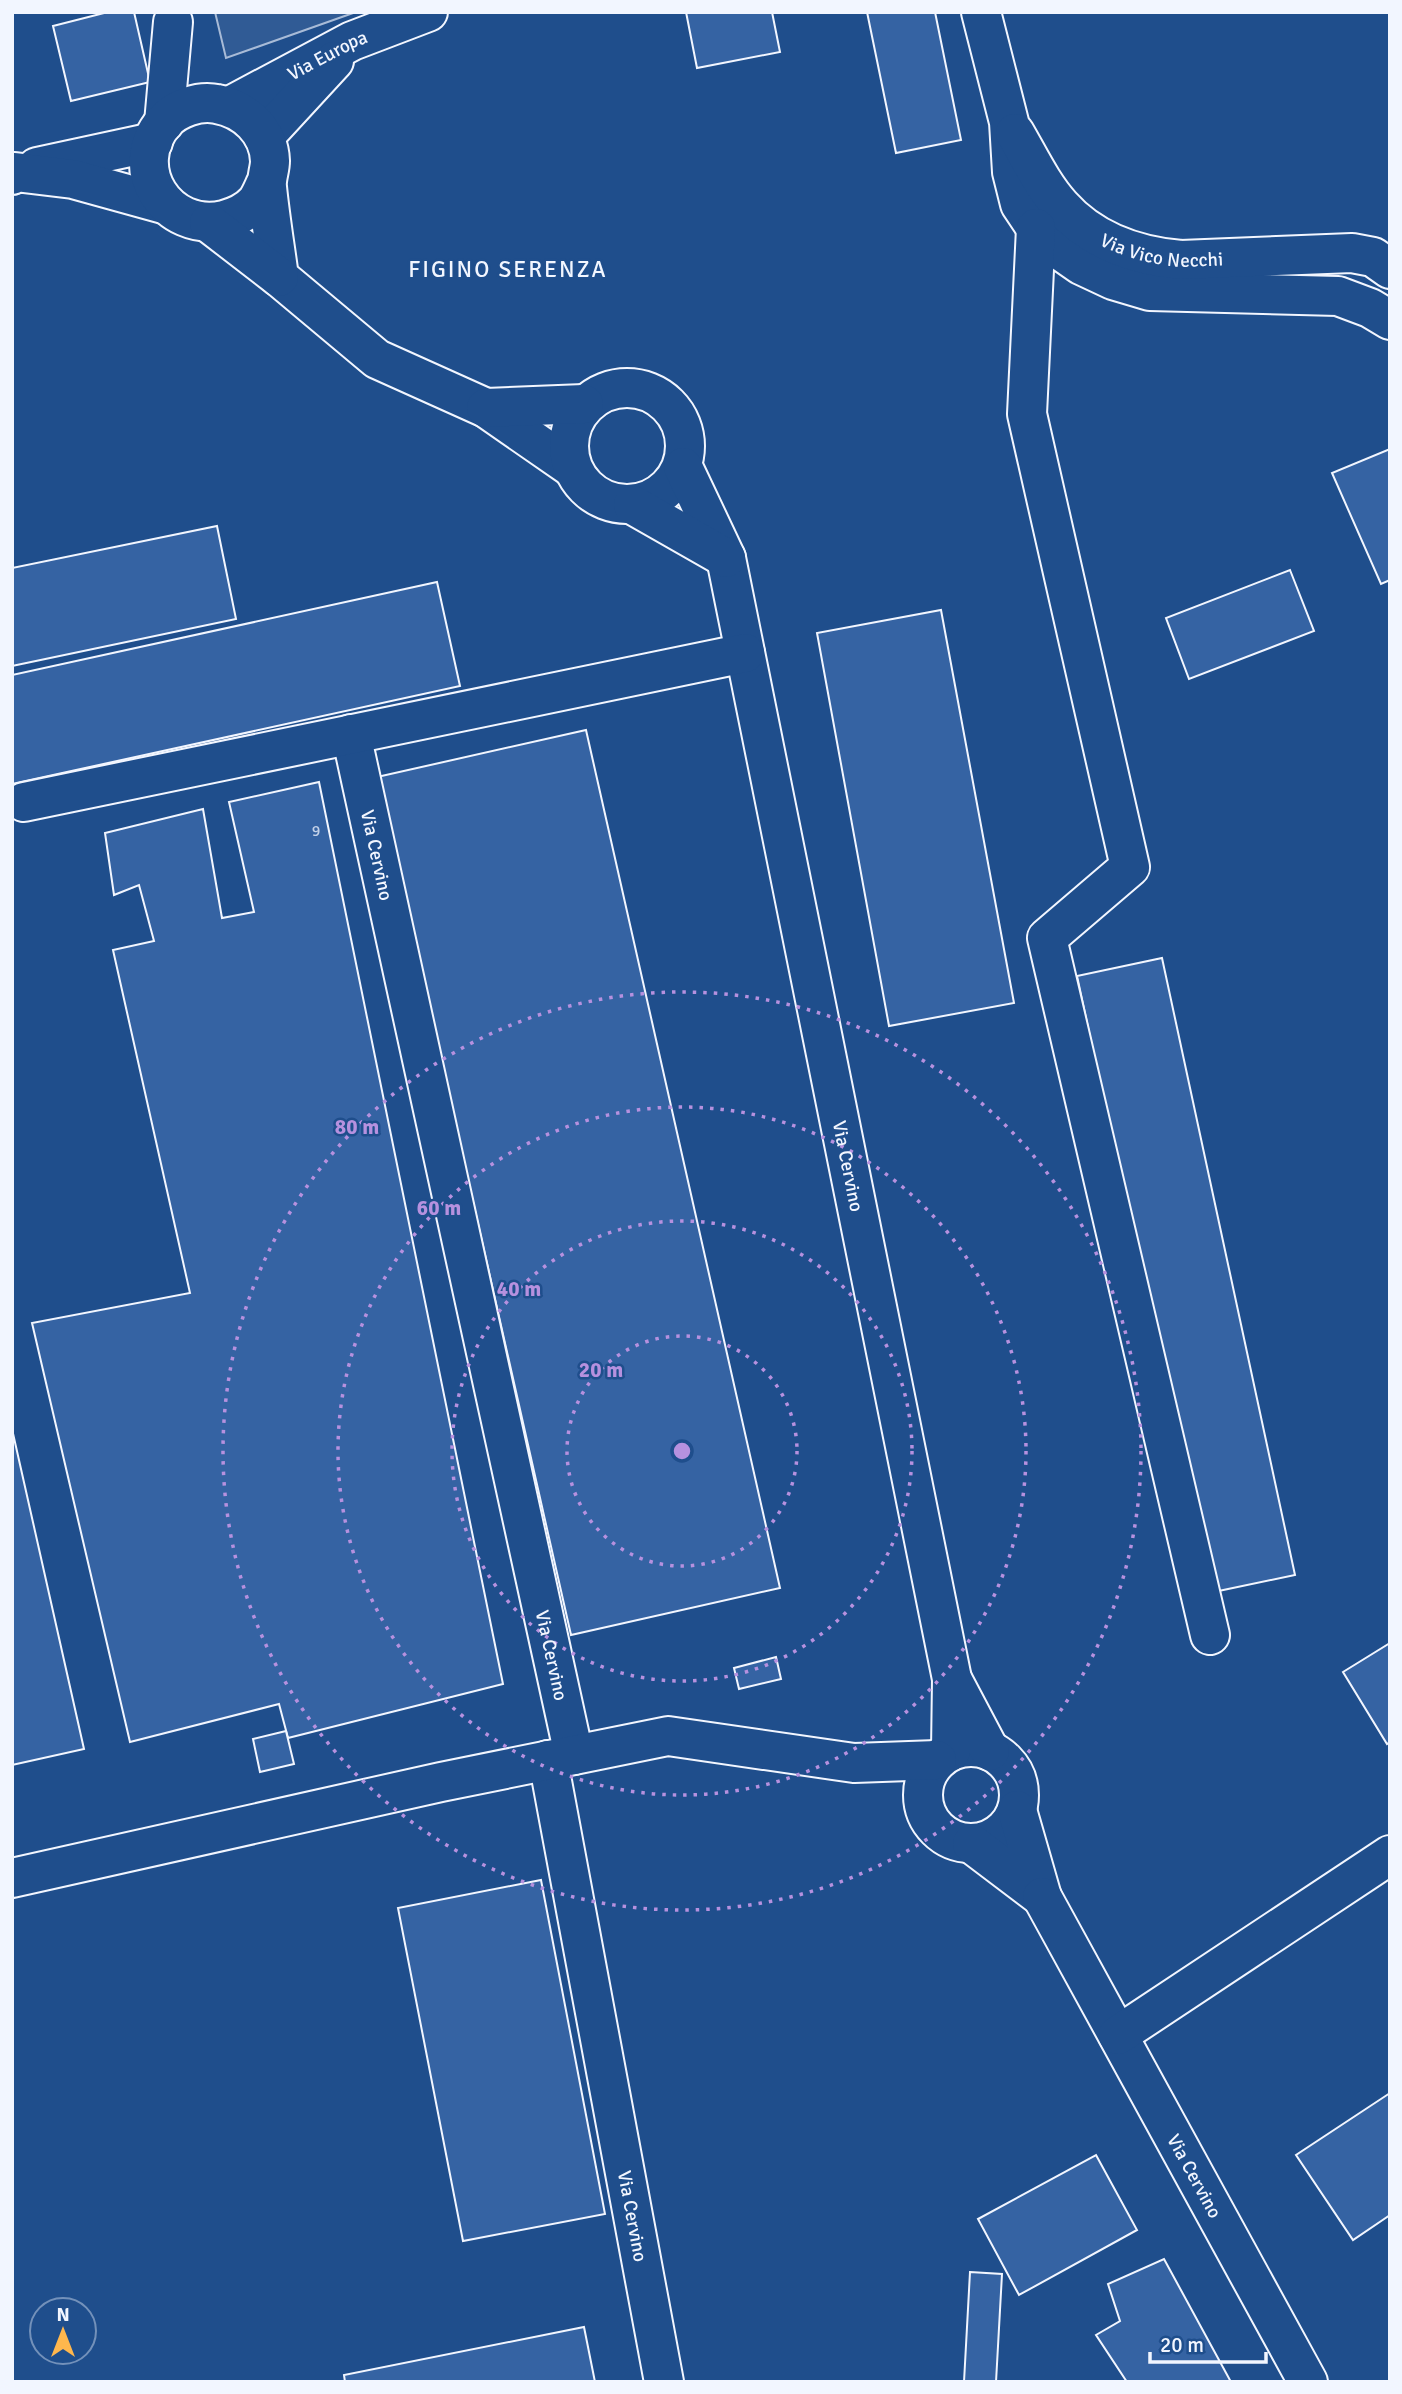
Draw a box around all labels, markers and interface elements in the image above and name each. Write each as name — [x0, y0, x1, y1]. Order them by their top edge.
street label: Via Europa — [283, 25, 371, 86]
street label: Via Vico Necchi — [1096, 228, 1224, 273]
district label: FIGINO SERENZA — [408, 255, 608, 284]
street label: Via Cervino — [355, 808, 398, 903]
house number: 9 — [312, 821, 320, 841]
text: 80 m — [335, 1114, 379, 1140]
street label: Via Cervino — [827, 1119, 869, 1214]
text: 60 m — [417, 1195, 461, 1221]
text: 40 m — [497, 1276, 541, 1302]
text: 20 m — [579, 1357, 623, 1383]
centre of rings — [670, 1439, 694, 1463]
street label: Via Cervino — [530, 1608, 573, 1703]
street label: Via Cervino — [1161, 2130, 1227, 2223]
street label: Via Cervino — [612, 2169, 652, 2264]
north arrow — [28, 2296, 98, 2366]
text: N — [56, 2303, 70, 2327]
scale bar — [1150, 2320, 1266, 2364]
text: 20 m — [1160, 2332, 1204, 2358]

